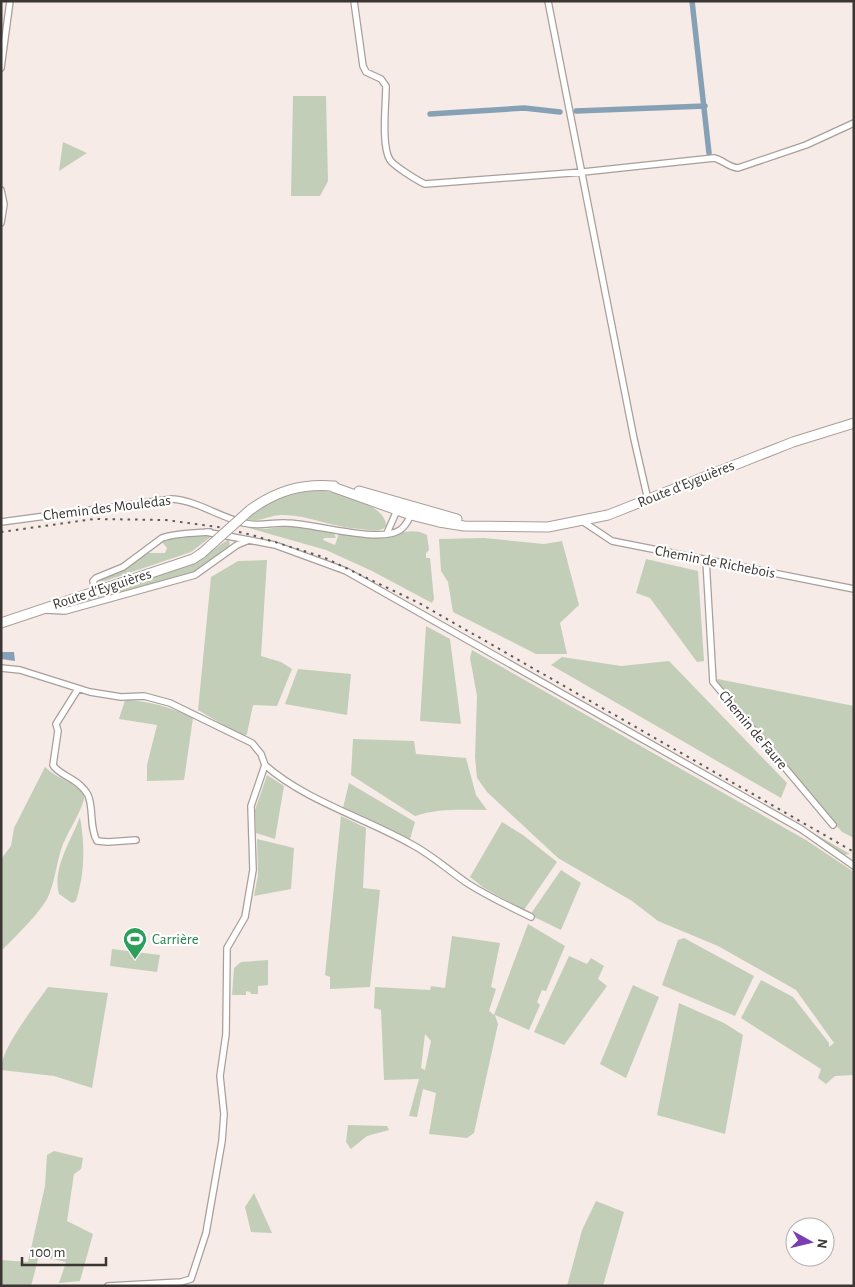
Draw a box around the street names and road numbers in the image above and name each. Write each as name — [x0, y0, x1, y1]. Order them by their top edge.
street label: Route d'Eyguières — [636, 458, 736, 510]
street label: Chemin des Mouledas — [42, 493, 172, 523]
street label: Chemin de Richebois — [654, 543, 776, 581]
street label: Route d'Eyguières — [51, 566, 153, 612]
street label: Chemin de Faure — [716, 688, 790, 772]

